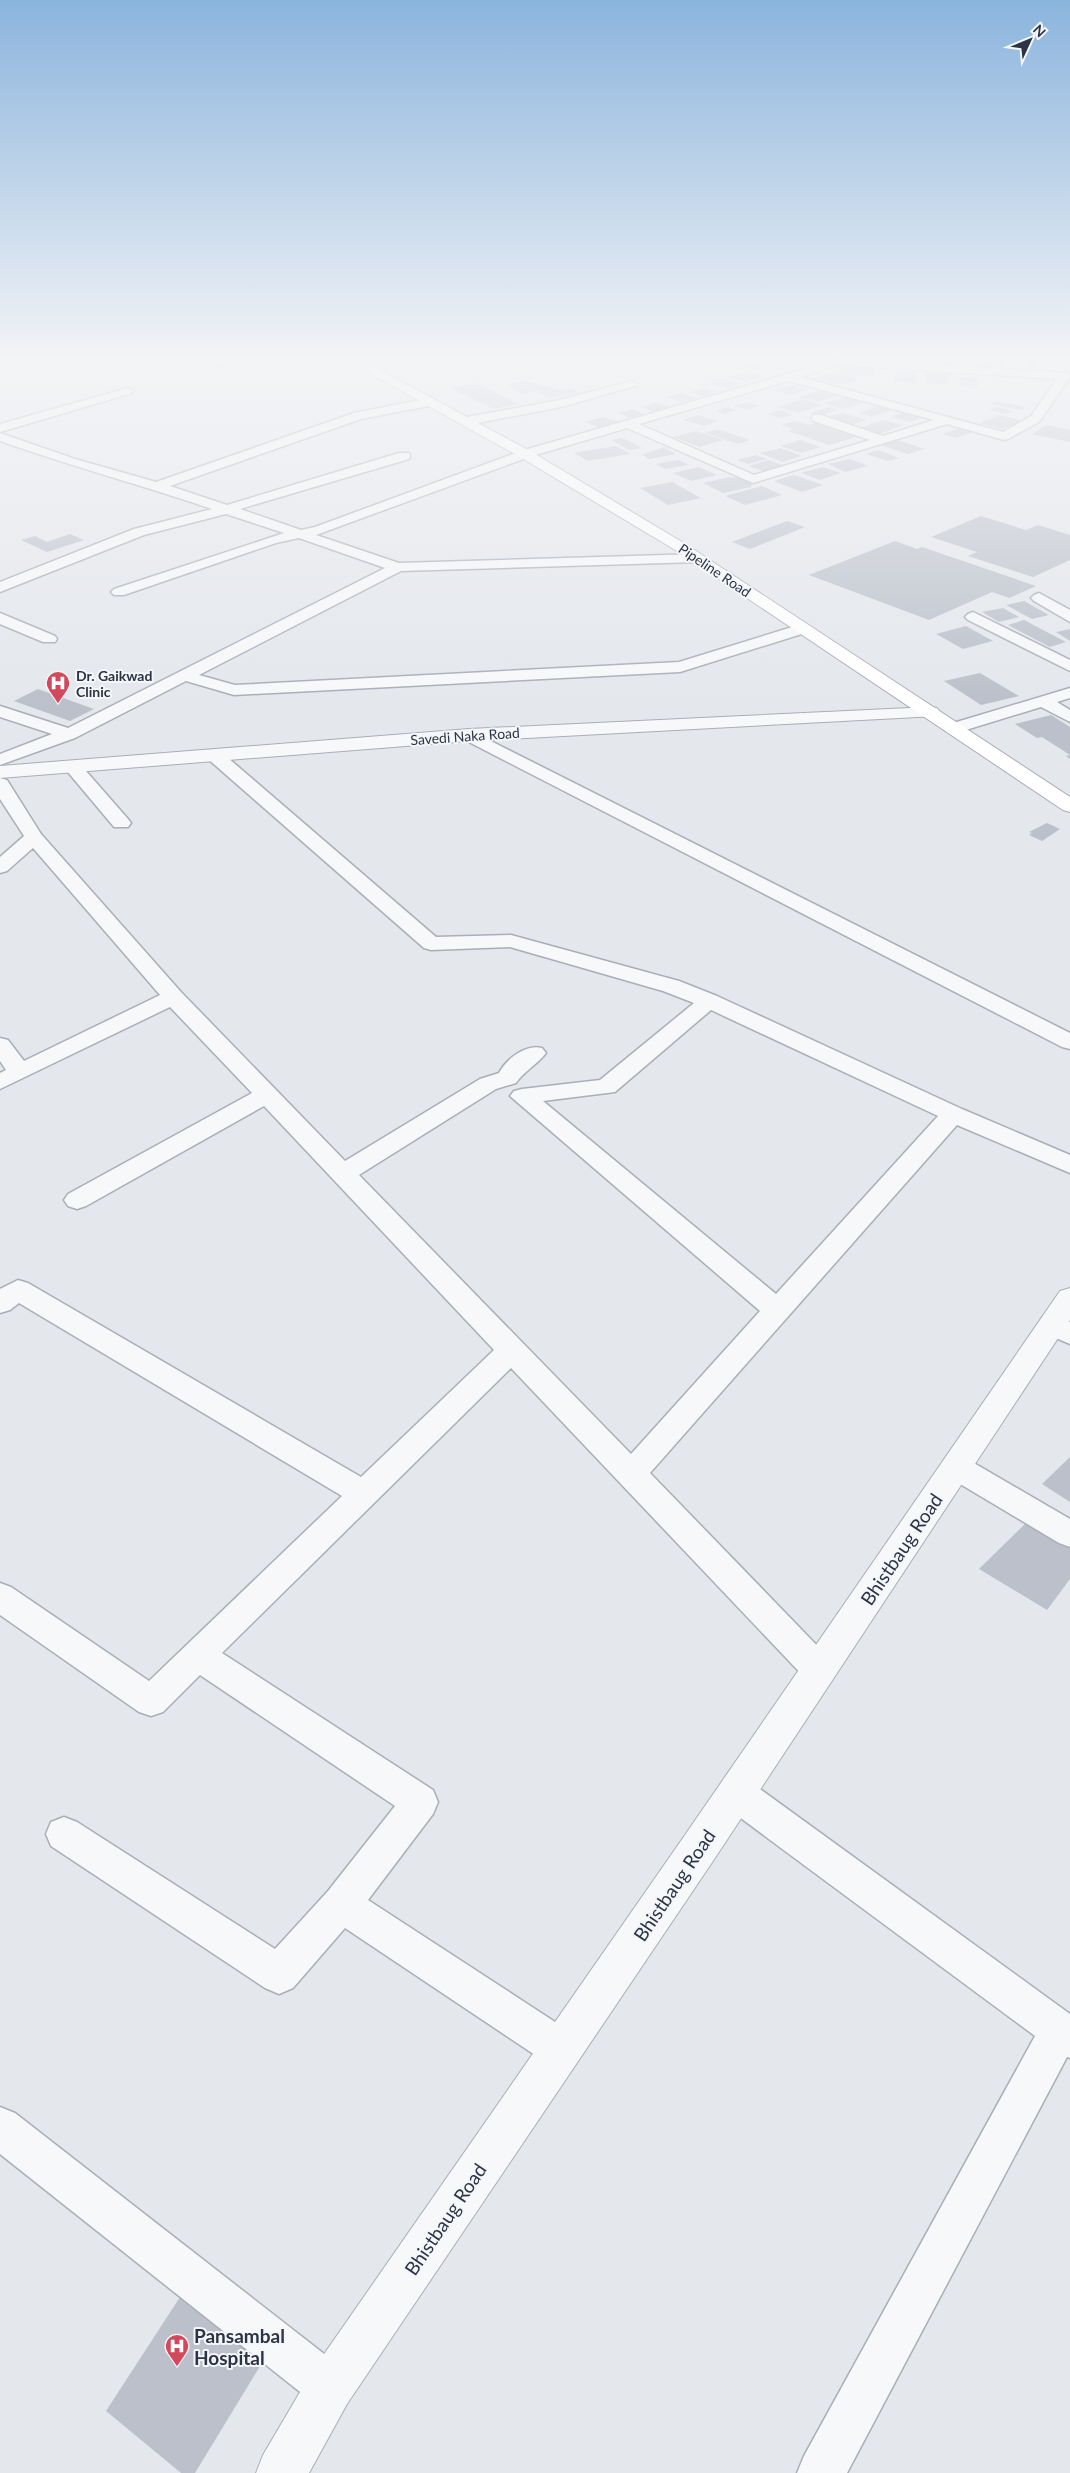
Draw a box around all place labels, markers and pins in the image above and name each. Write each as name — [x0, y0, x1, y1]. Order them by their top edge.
place label: Dr. Gaikwad Clinic — [76, 667, 152, 700]
hospital icon: Dr. Gaikwad Clinic — [45, 670, 71, 704]
place label: Pansambal Hospital — [194, 2324, 285, 2369]
hospital icon: Pansambal Hospital — [164, 2333, 190, 2367]

